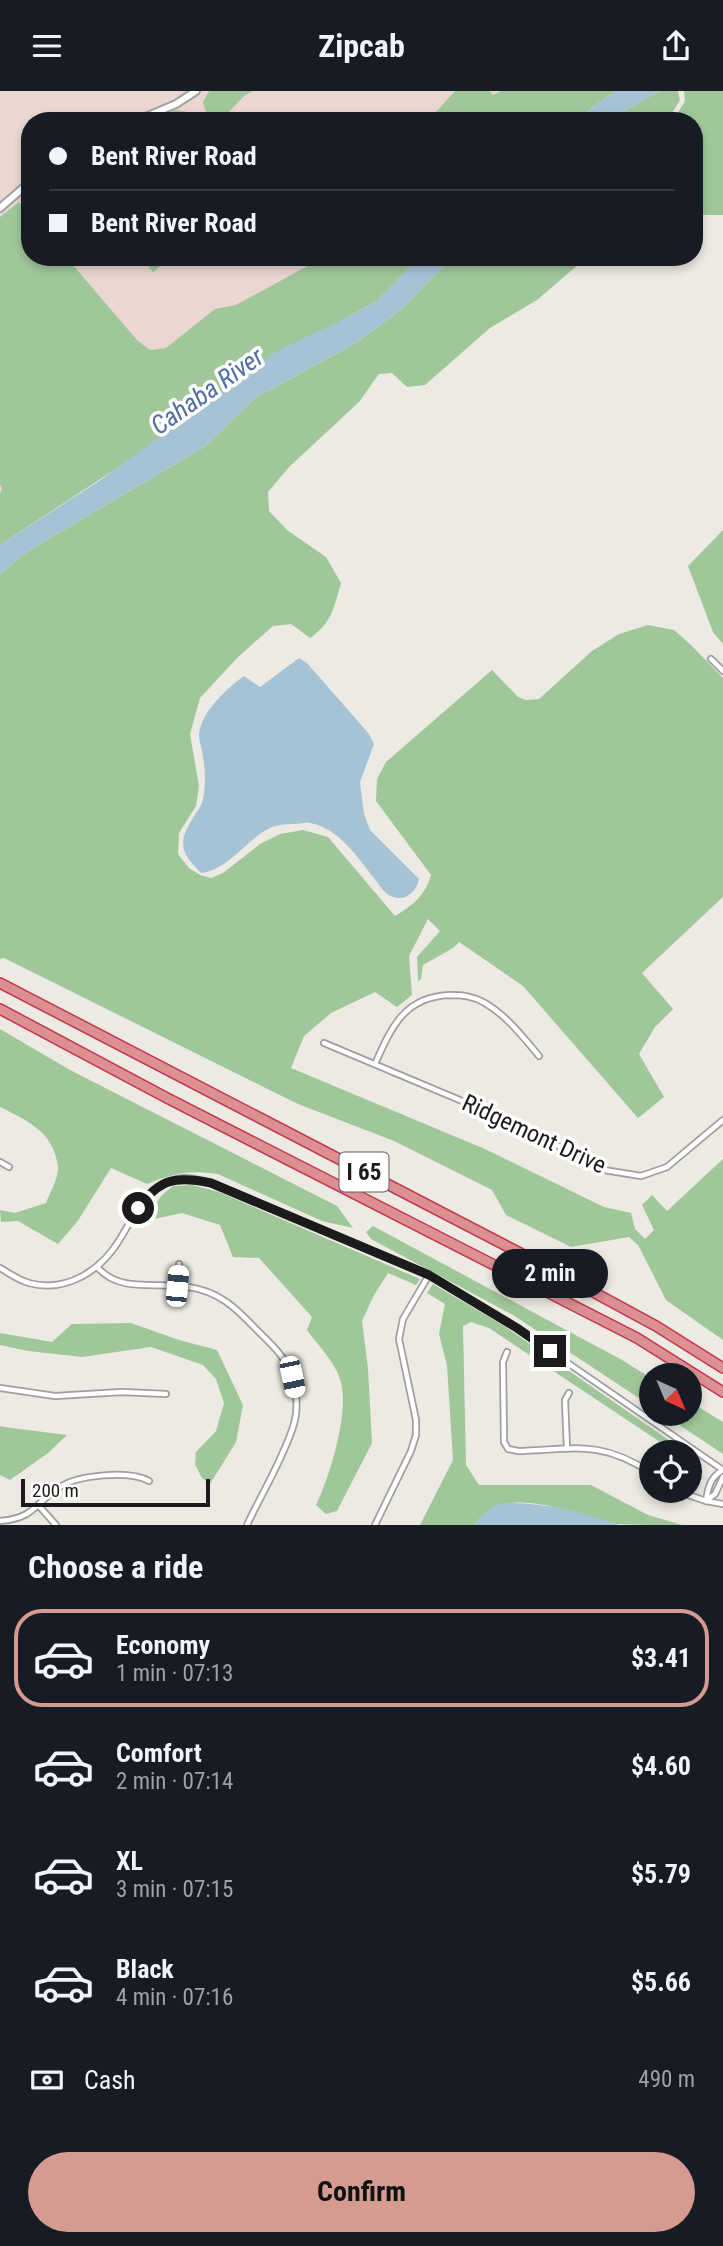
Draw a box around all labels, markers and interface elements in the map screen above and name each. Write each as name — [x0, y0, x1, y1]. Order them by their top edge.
icon: menu — [28, 27, 66, 65]
text: Zipcab — [318, 27, 405, 65]
icon: share — [657, 27, 695, 65]
text: Bent River Road — [91, 141, 257, 171]
text: Bent River Road — [91, 208, 257, 238]
water label: Cahaba River — [145, 341, 270, 441]
street label: Ridgemont Drive — [458, 1088, 610, 1180]
road number: I 65 — [340, 1153, 388, 1191]
route start — [122, 1192, 154, 1224]
callout: 2 min — [492, 1249, 608, 1299]
text: 2 min — [524, 1260, 576, 1287]
car — [165, 1264, 190, 1308]
route end — [534, 1335, 566, 1367]
car — [278, 1354, 307, 1400]
north arrow — [639, 1363, 702, 1426]
map controls — [639, 1363, 702, 1503]
button: locate — [639, 1440, 702, 1503]
scale bar — [21, 1476, 210, 1508]
text: 200 m — [32, 1479, 79, 1502]
text: Choose a ride — [28, 1548, 203, 1586]
icon: car — [32, 1627, 95, 1690]
text: Economy — [116, 1630, 210, 1660]
text: $3.41 — [631, 1643, 691, 1673]
text: 1 min · 07:13 — [116, 1660, 233, 1687]
icon: car — [32, 1735, 95, 1798]
text: Comfort — [116, 1738, 202, 1768]
text: $4.60 — [631, 1751, 691, 1781]
text: 2 min · 07:14 — [116, 1768, 233, 1795]
icon: car — [32, 1843, 95, 1906]
text: XL — [116, 1846, 143, 1876]
text: $5.79 — [631, 1859, 691, 1889]
text: 3 min · 07:15 — [116, 1876, 233, 1903]
icon: car — [32, 1951, 95, 2014]
text: Black — [116, 1954, 174, 1984]
text: $5.66 — [631, 1967, 691, 1997]
text: 4 min · 07:16 — [116, 1984, 233, 2011]
icon: cash — [28, 2061, 66, 2099]
text: Cash — [84, 2065, 136, 2095]
text: 490 m — [638, 2066, 695, 2093]
button: Confirm — [28, 2152, 695, 2232]

